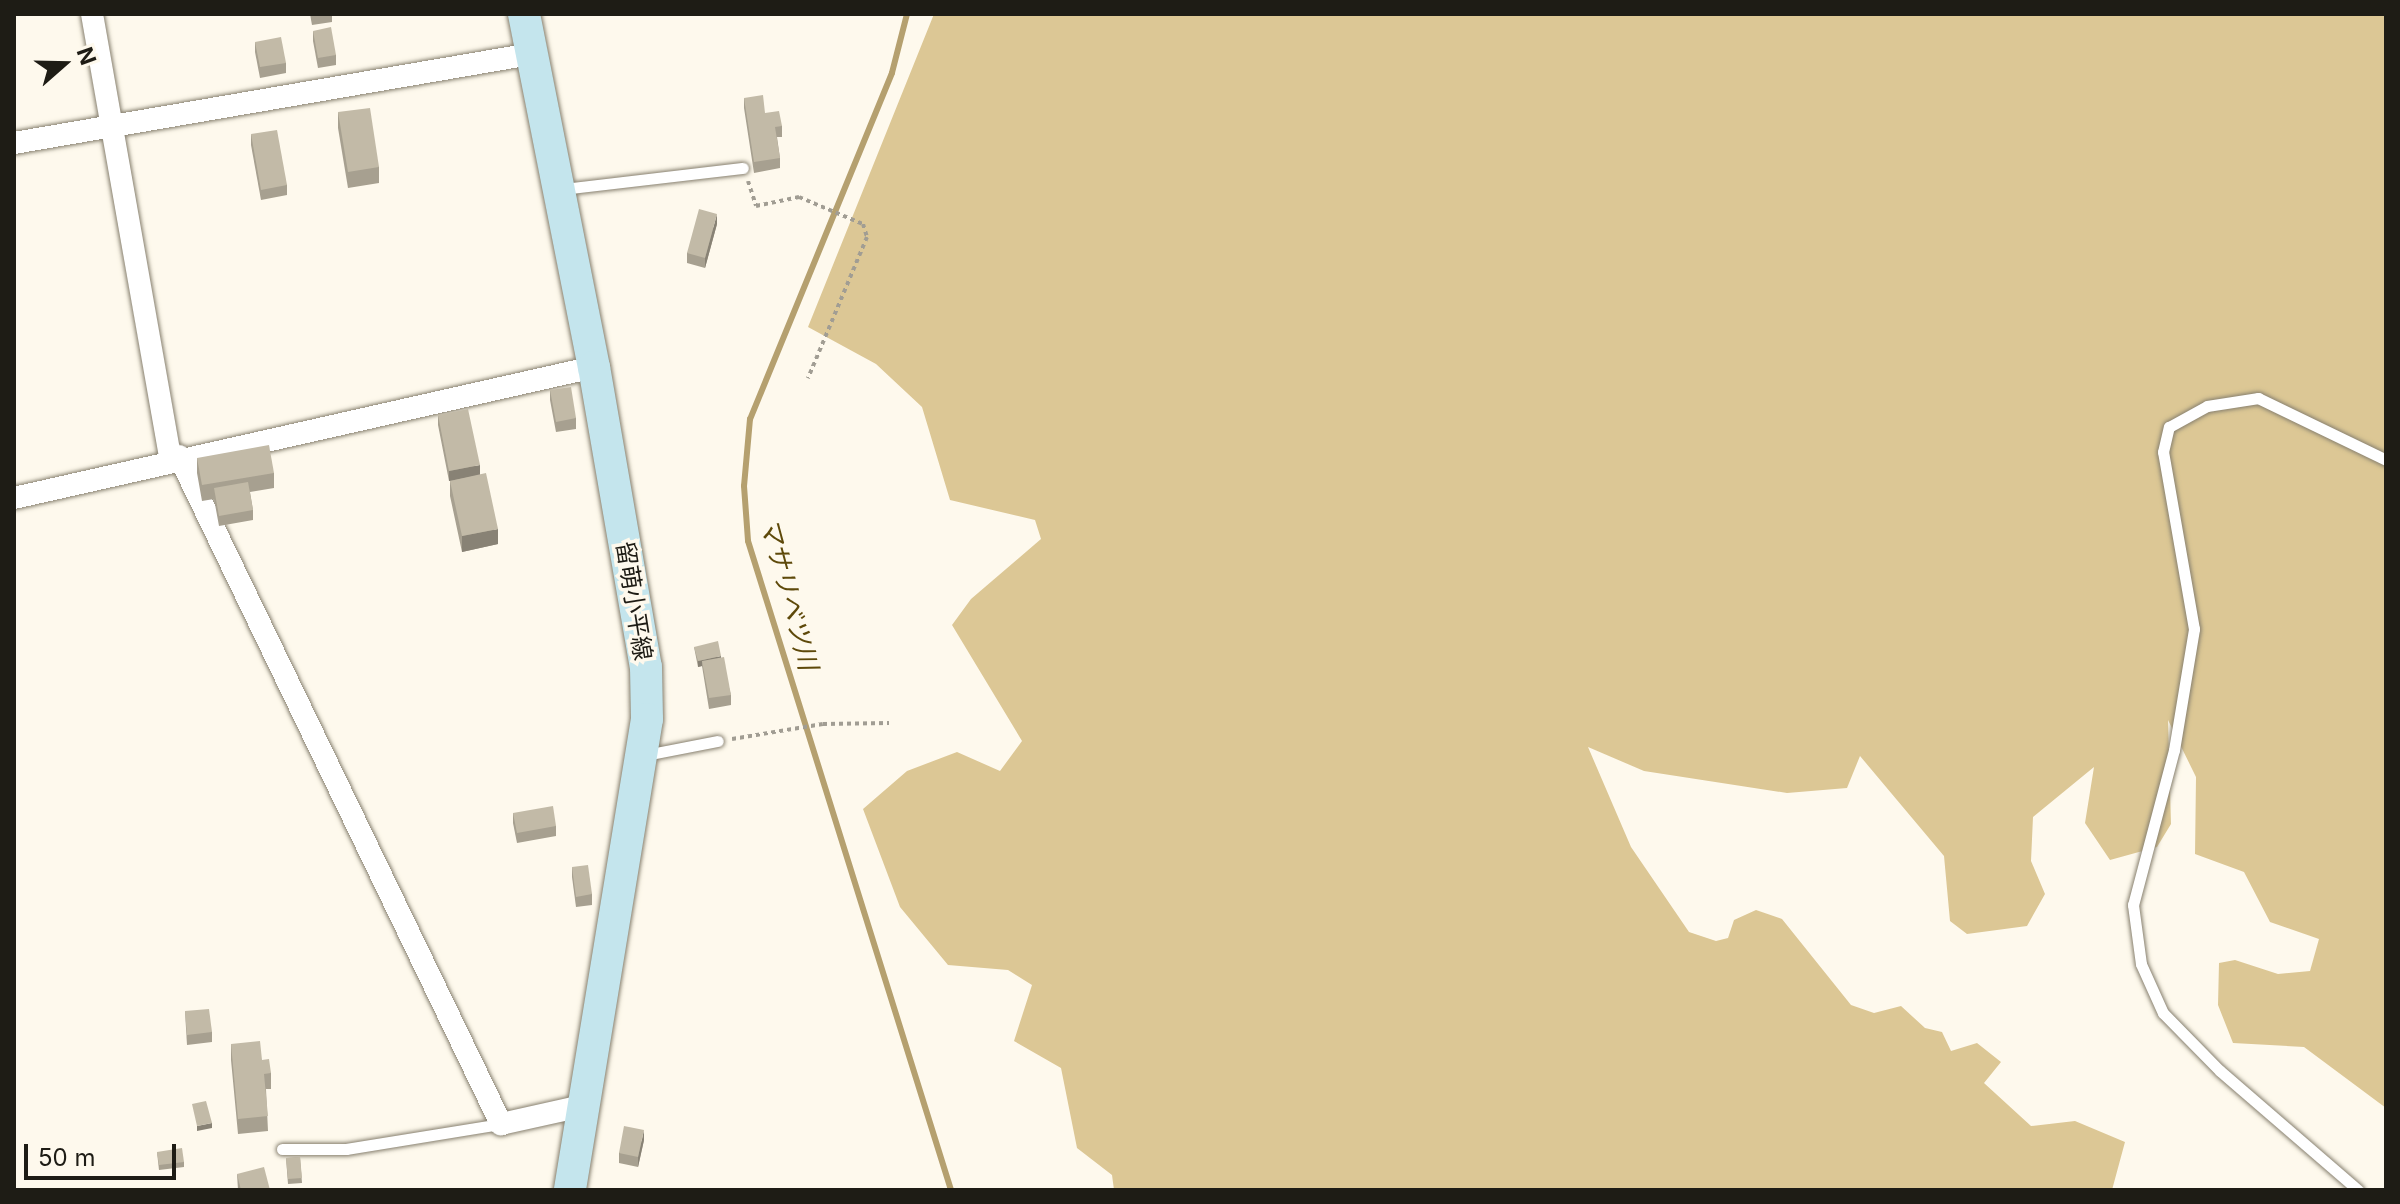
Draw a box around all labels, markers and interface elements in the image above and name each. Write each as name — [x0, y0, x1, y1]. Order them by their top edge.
north arrow — [24, 24, 104, 104]
text: N — [71, 43, 102, 68]
water label: マサリベツ川 — [754, 515, 824, 673]
street label: 留萌小平線 — [610, 539, 658, 663]
scale bar — [28, 1128, 180, 1178]
text: 50 m — [38, 1143, 96, 1172]

